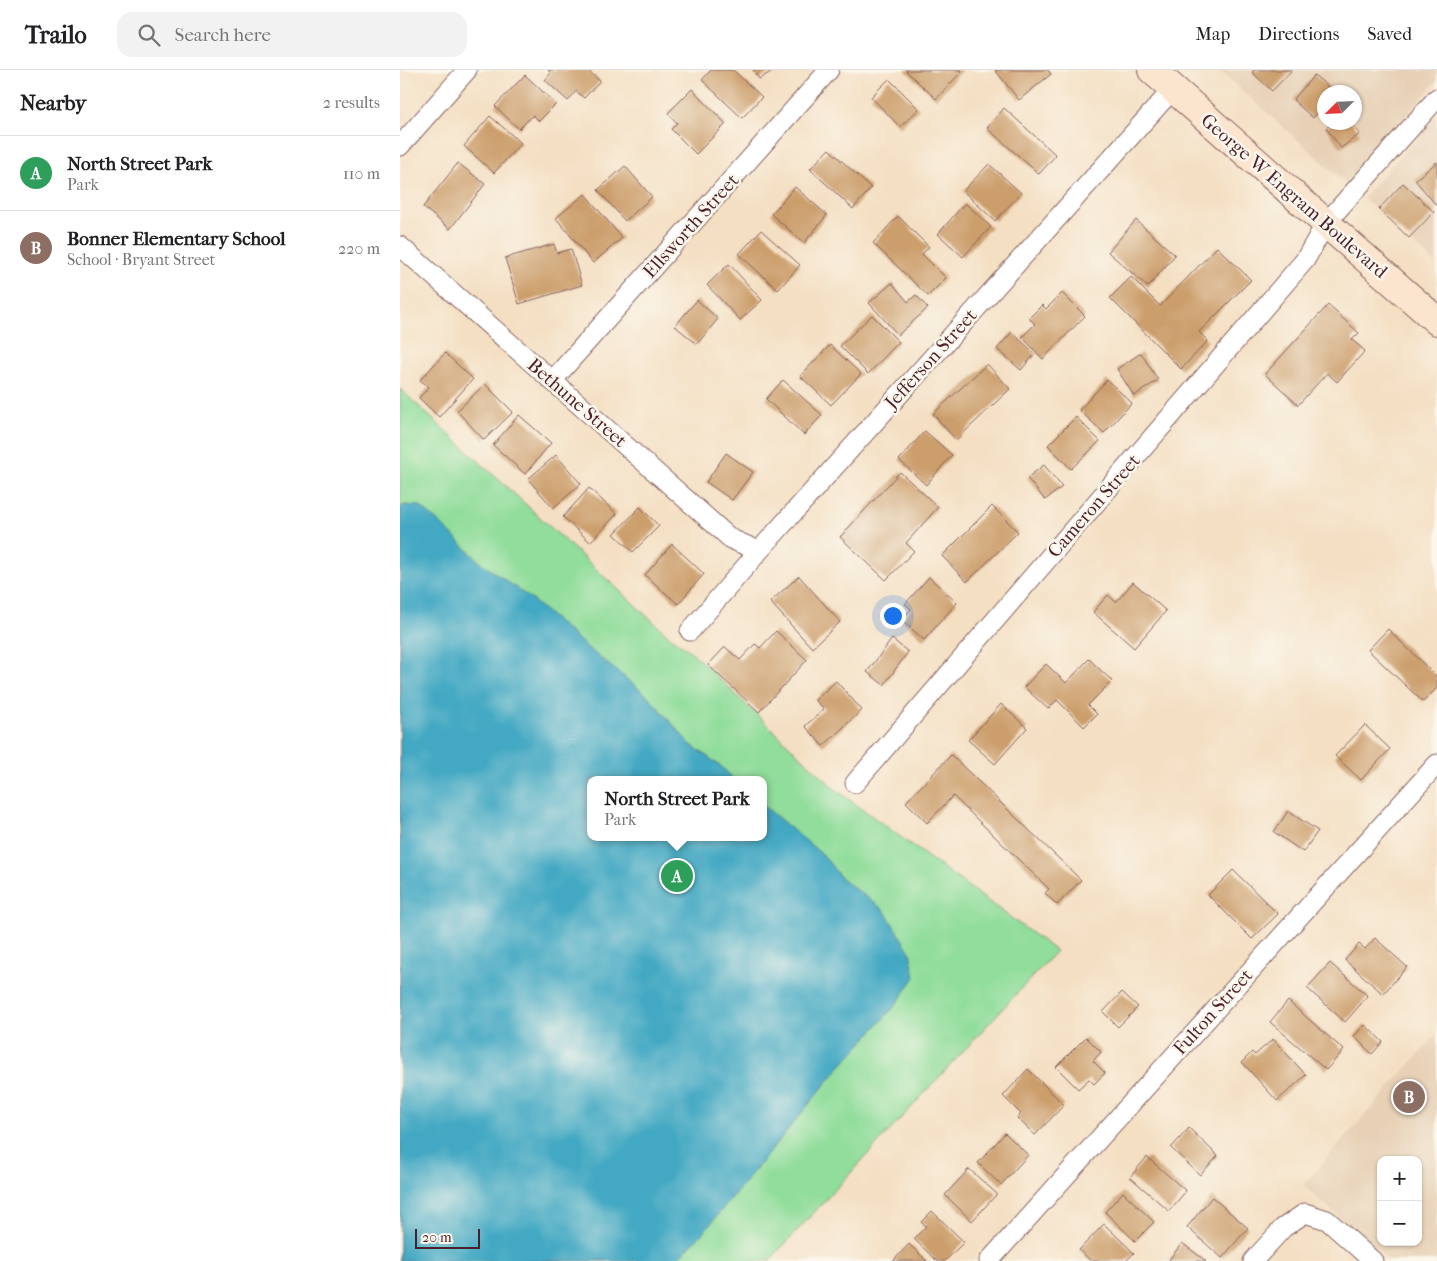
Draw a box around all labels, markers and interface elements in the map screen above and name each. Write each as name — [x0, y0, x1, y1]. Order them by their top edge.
search box — [117, 12, 467, 57]
text: Trailo — [25, 21, 87, 49]
icon: search — [135, 21, 163, 49]
text: Search here — [175, 24, 271, 46]
text: Map — [1196, 24, 1230, 45]
text: Directions — [1258, 24, 1339, 45]
text: Saved — [1367, 24, 1412, 45]
north arrow — [1317, 85, 1362, 130]
text: Nearby — [20, 91, 86, 115]
text: 2 results — [323, 93, 380, 112]
street label: George W Engram Boulevard — [1196, 109, 1392, 283]
text: North Street Park — [67, 153, 212, 175]
text: A — [31, 164, 41, 183]
text: 110 m — [343, 164, 380, 183]
street label: Ellsworth Street — [639, 169, 744, 282]
text: Park — [67, 175, 99, 194]
text: Bonner Elementary School — [67, 228, 285, 250]
text: B — [31, 239, 41, 258]
text: 220 m — [338, 239, 380, 258]
text: School · Bryant Street — [67, 250, 215, 269]
street label: Jefferson Street — [879, 304, 982, 415]
street label: Bethune Street — [523, 354, 631, 452]
street label: Cameron Street — [1043, 450, 1145, 562]
your location — [880, 603, 906, 629]
popup — [587, 776, 767, 841]
text: North Street Park — [604, 788, 750, 810]
text: Park — [604, 810, 636, 829]
pin: A — [661, 857, 693, 895]
street label: Fulton Street — [1169, 964, 1257, 1059]
pin: B — [1393, 1078, 1425, 1116]
map controls — [1377, 1156, 1422, 1246]
button: + — [1377, 1156, 1422, 1201]
button: − — [1377, 1201, 1422, 1246]
scale bar — [415, 1226, 480, 1249]
text: 20 m — [422, 1229, 452, 1246]

